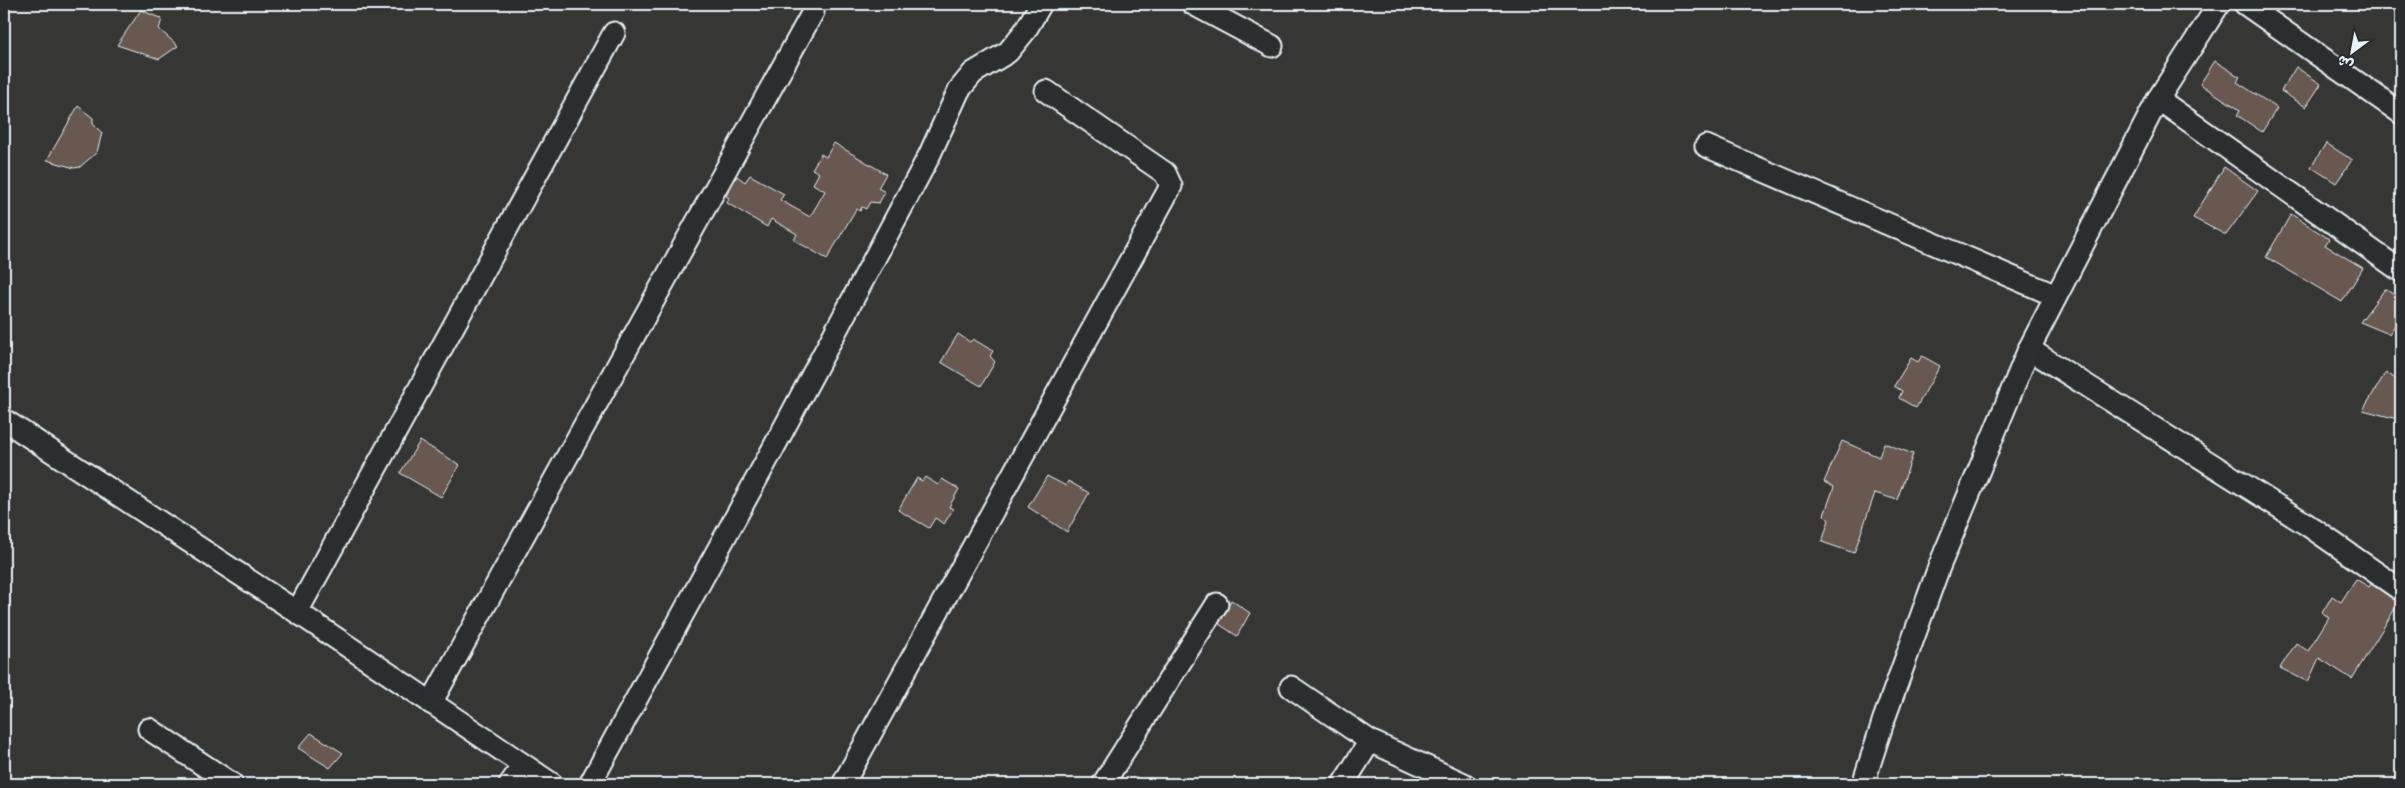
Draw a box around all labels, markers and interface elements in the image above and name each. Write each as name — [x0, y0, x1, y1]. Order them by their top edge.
north arrow — [2328, 28, 2378, 78]
text: ش — [2334, 49, 2358, 75]

